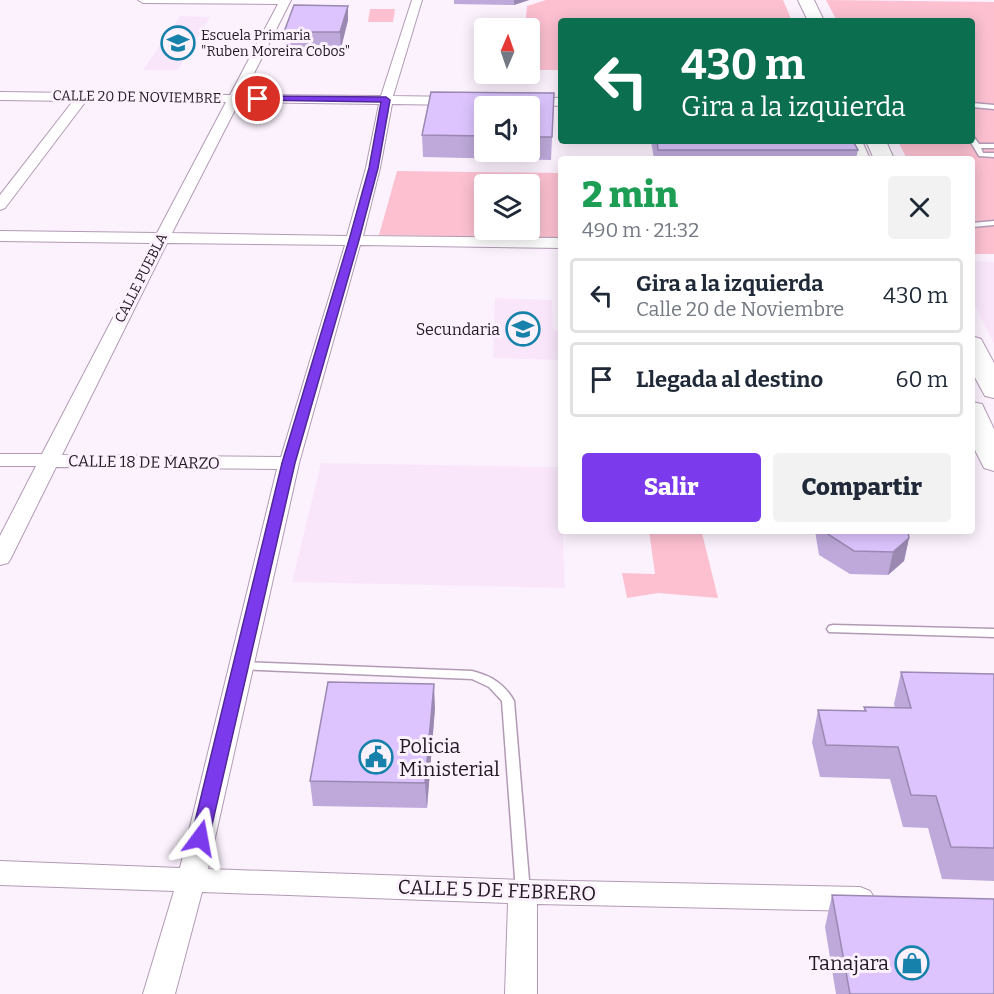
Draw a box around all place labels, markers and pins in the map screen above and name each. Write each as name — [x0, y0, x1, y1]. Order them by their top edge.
school or university icon: Escuela Primaria "Ruben Moreira Cobos" — [160, 25, 196, 61]
place label: Escuela Primaria "Ruben Moreira Cobos" — [201, 27, 350, 60]
pin — [232, 73, 283, 124]
school or university icon: Secundaria — [505, 311, 541, 347]
place label: Secundaria — [416, 320, 500, 339]
place label: Policia Ministerial — [399, 734, 500, 781]
public building icon: Policia Ministerial — [358, 739, 394, 775]
shop icon: Tanajara — [894, 945, 930, 981]
place label: Tanajara — [808, 951, 889, 976]

